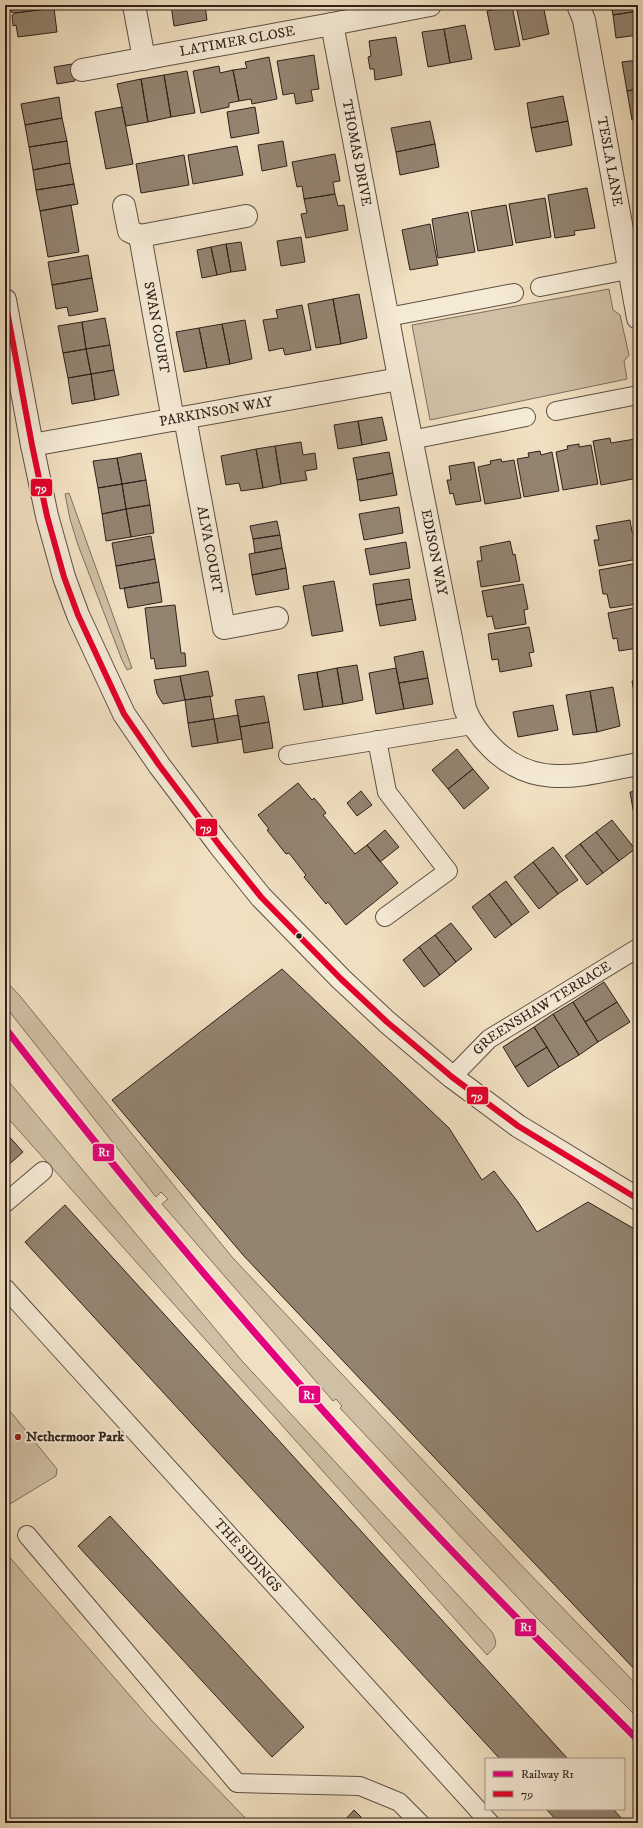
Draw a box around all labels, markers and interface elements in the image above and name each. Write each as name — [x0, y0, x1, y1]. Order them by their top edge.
street label: LATIMER CLOSE — [178, 22, 297, 61]
street label: THOMAS DRIVE — [338, 98, 375, 208]
street label: TESLA LANE — [593, 115, 627, 208]
street label: SWAN COURT — [139, 280, 174, 375]
street label: PARKINSON WAY — [158, 393, 274, 431]
line badge: 79 — [30, 478, 53, 497]
text: 79 — [35, 482, 47, 496]
street label: ALVA COURT — [193, 505, 226, 595]
street label: EDISON WAY — [417, 508, 451, 597]
line badge: 79 — [195, 818, 218, 837]
text: 79 — [200, 822, 212, 836]
unlabelled marker — [294, 931, 304, 941]
street label: GREENSHAW TERRACE — [469, 958, 615, 1059]
line badge: 79 — [466, 1086, 489, 1105]
text: 79 — [471, 1090, 483, 1104]
line badge: R1 — [92, 1143, 115, 1162]
text: R1 — [98, 1146, 110, 1160]
line badge: R1 — [298, 1385, 321, 1404]
text: R1 — [303, 1389, 315, 1403]
place label: Nethermoor Park — [26, 1428, 125, 1446]
marker: Nethermoor Park — [13, 1432, 23, 1442]
street label: THE SIDINGS — [210, 1515, 285, 1596]
line badge: R1 — [514, 1618, 537, 1637]
text: R1 — [520, 1621, 532, 1635]
legend — [485, 1758, 625, 1810]
text: Railway R1 — [521, 1767, 574, 1782]
text: 79 — [521, 1787, 533, 1802]

